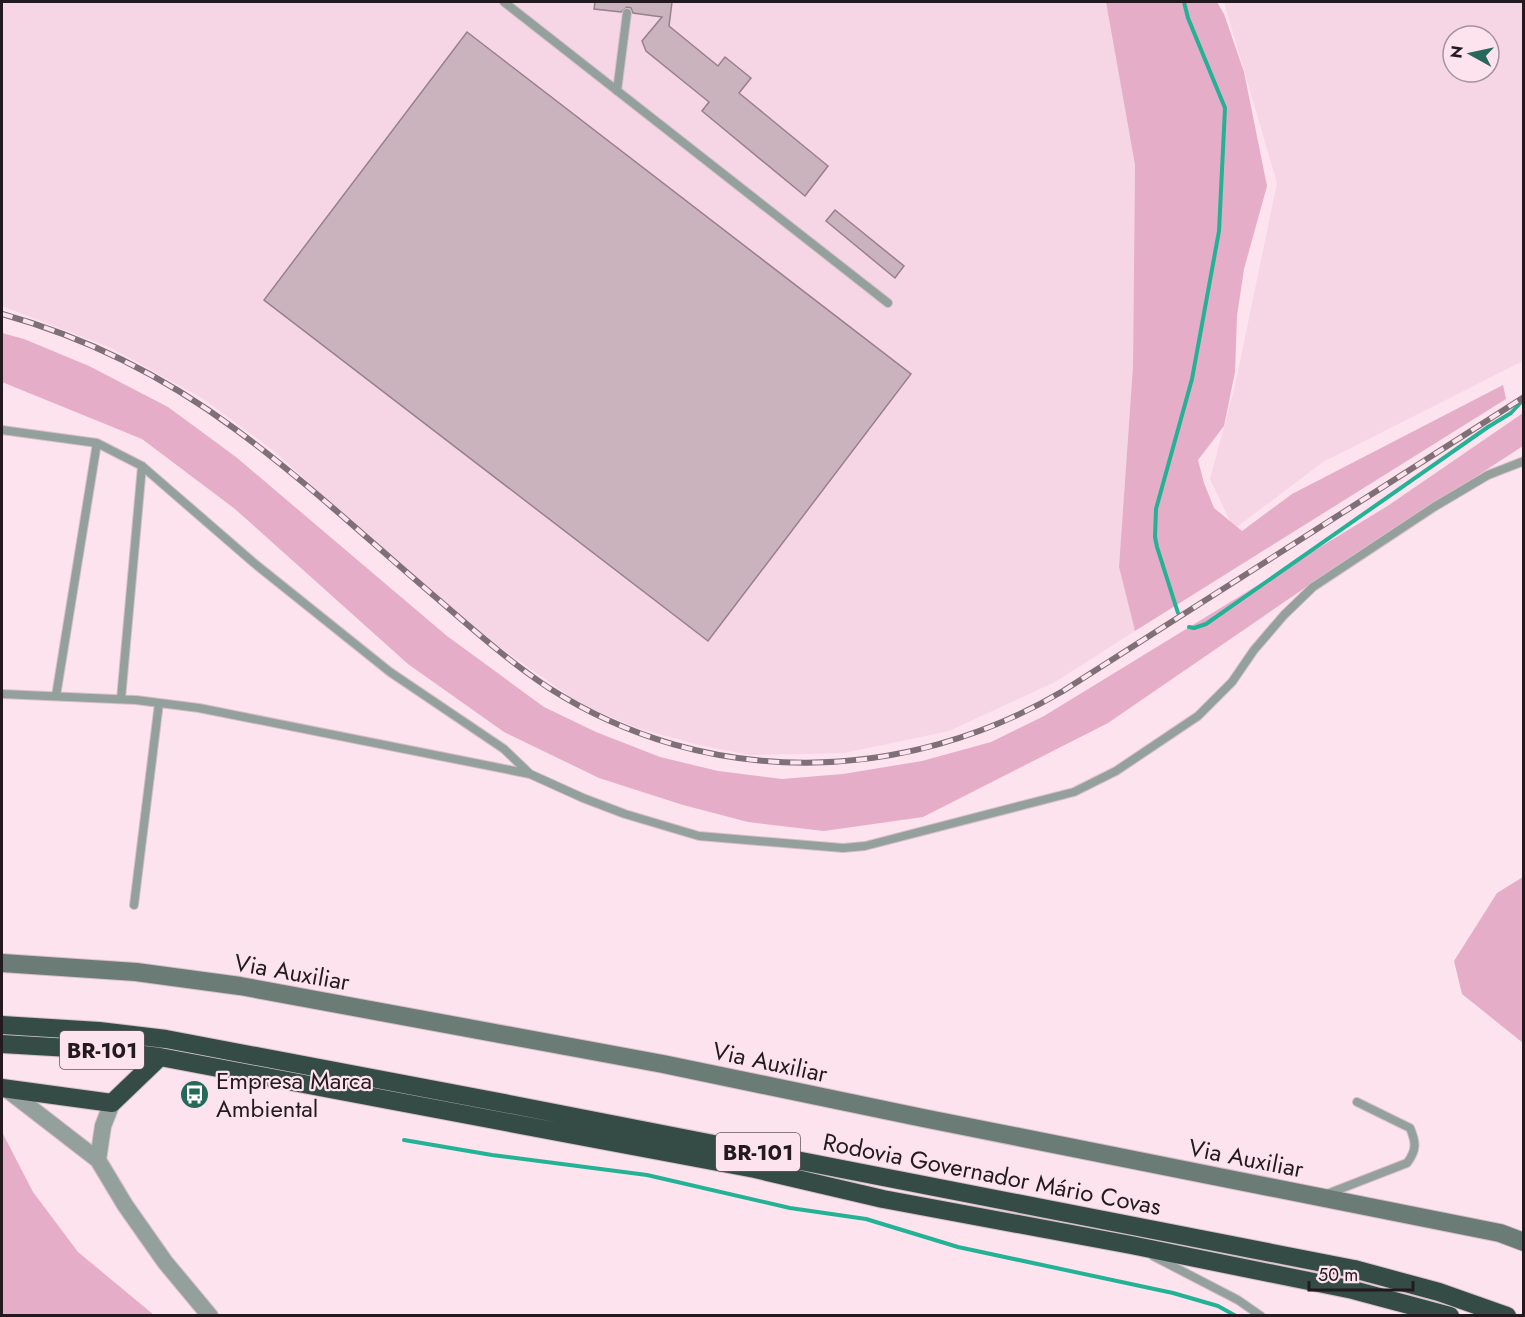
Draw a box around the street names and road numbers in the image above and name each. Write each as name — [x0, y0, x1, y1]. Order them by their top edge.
street label: Via Auxiliar — [232, 945, 353, 999]
road number: BR-101 — [60, 1031, 144, 1069]
street label: Via Auxiliar — [709, 1033, 831, 1091]
street label: Rodovia Governador Mário Covas — [820, 1124, 1164, 1224]
street label: Via Auxiliar — [1185, 1130, 1307, 1186]
road number: BR-101 — [716, 1133, 800, 1171]

